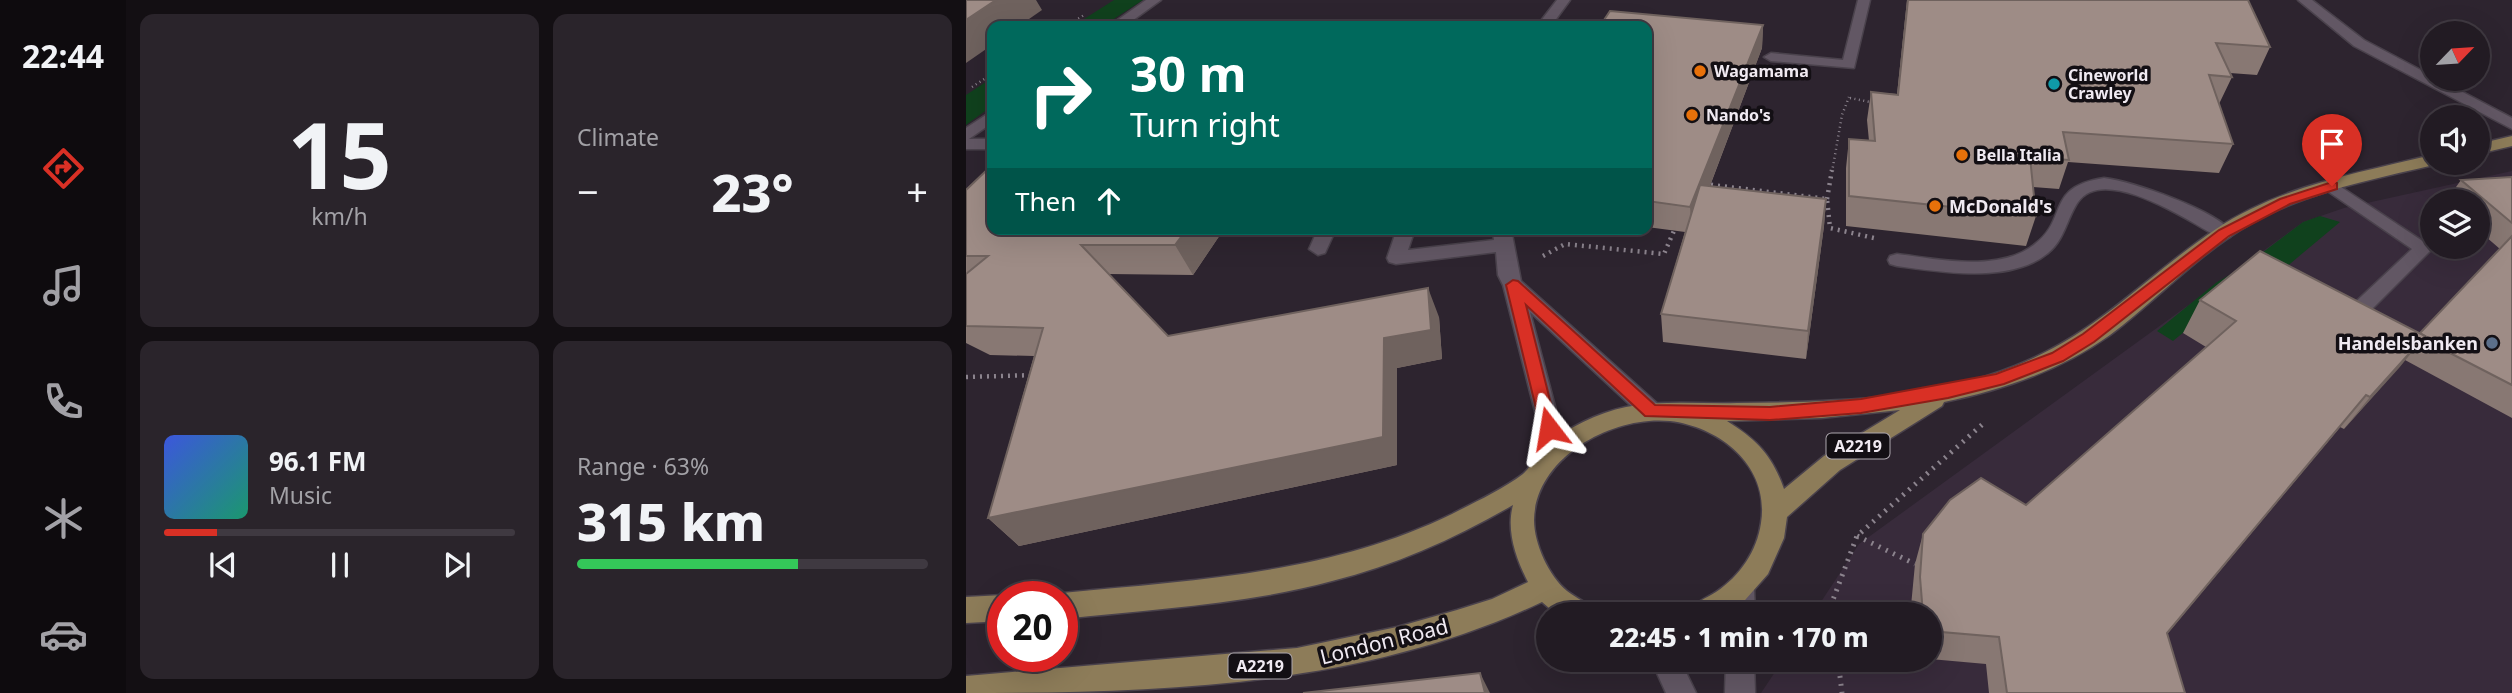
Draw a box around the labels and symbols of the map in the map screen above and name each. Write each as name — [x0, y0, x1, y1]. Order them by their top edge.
north arrow — [2420, 21, 2490, 91]
place label: Wagamama — [1714, 60, 1809, 82]
marker: Wagamama — [1692, 63, 1708, 79]
place label: Cineworld Crawley — [2068, 64, 2148, 104]
marker: Cineworld Crawley — [2046, 76, 2062, 92]
place label: Nando's — [1706, 104, 1771, 126]
marker: Nando's — [1684, 107, 1700, 123]
pin — [2302, 114, 2362, 186]
place label: Bella Italia — [1976, 144, 2061, 166]
marker: Bella Italia — [1954, 147, 1970, 163]
place label: McDonald's — [1949, 194, 2052, 218]
marker: McDonald's — [1927, 198, 1943, 214]
place label: Handelsbanken — [2338, 331, 2478, 355]
marker: Handelsbanken — [2484, 335, 2500, 351]
position arrow — [1512, 391, 1586, 465]
road number: A2219 — [1826, 434, 1890, 458]
speed limit sign: 20 — [987, 581, 1078, 672]
street label: London Road — [1317, 612, 1451, 670]
road number: A2219 — [1228, 653, 1292, 678]

